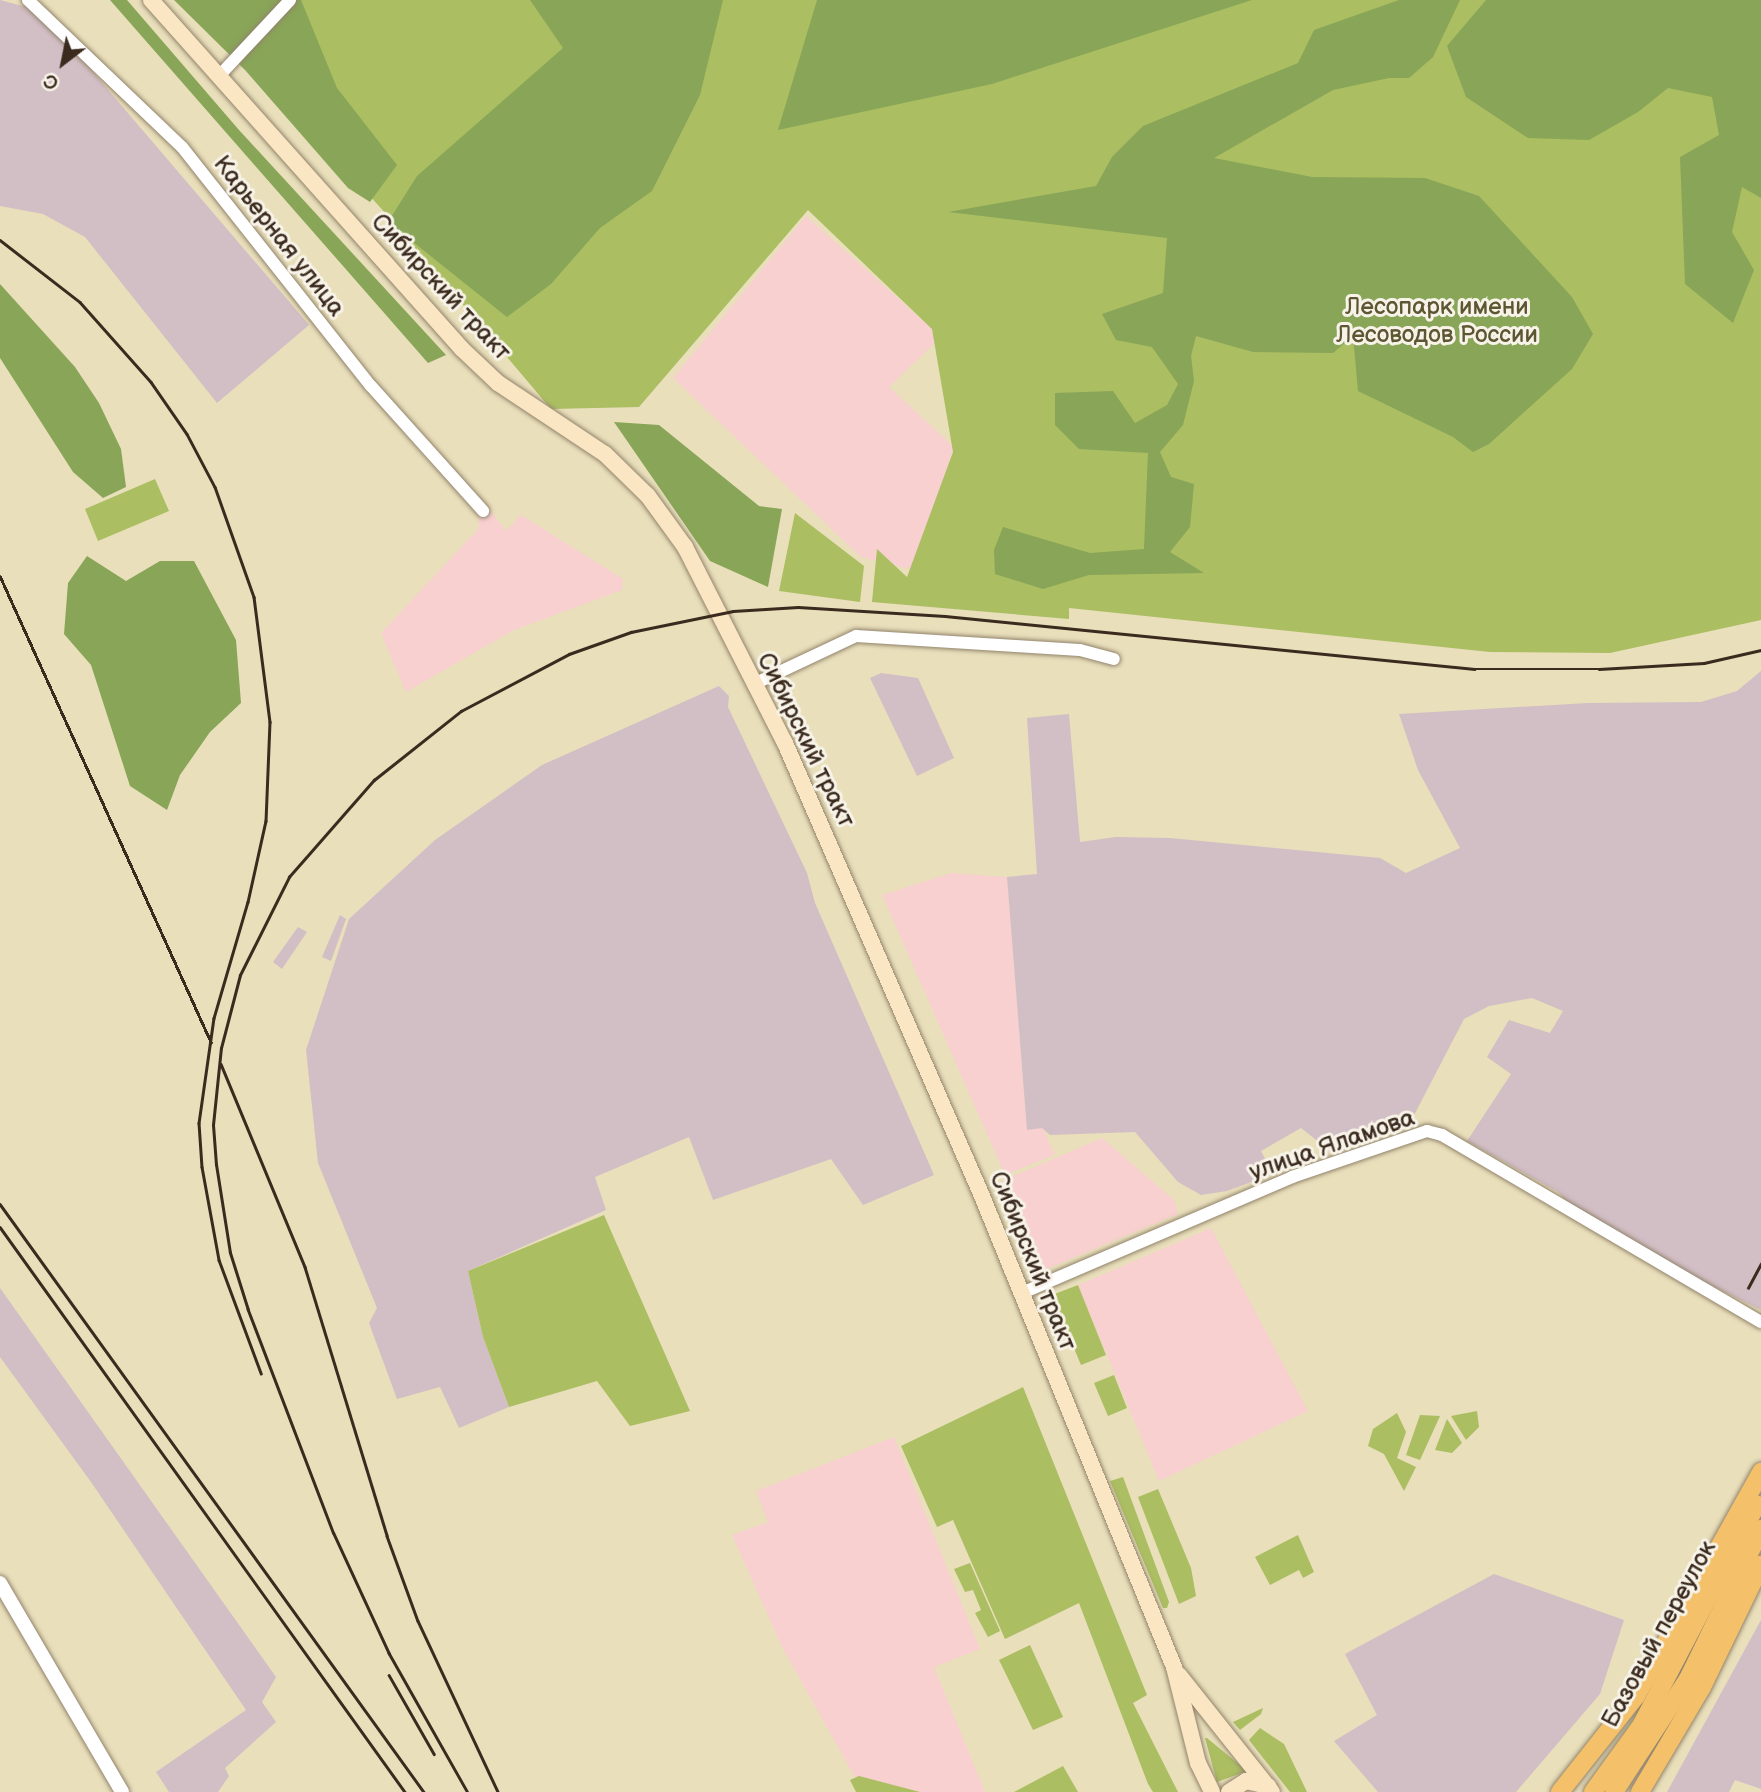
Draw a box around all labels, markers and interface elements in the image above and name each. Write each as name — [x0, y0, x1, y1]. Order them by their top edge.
north arrow — [28, 28, 98, 98]
text: С — [40, 68, 63, 94]
street label: Карьерная улица — [207, 150, 351, 322]
street label: Сибирский тракт — [365, 207, 517, 367]
park label: Лесопарк имени Лесоводов России — [1336, 293, 1538, 349]
street label: Сибирский тракт — [751, 648, 861, 832]
street label: улица Яламова — [1246, 1103, 1418, 1187]
street label: Сибирский тракт — [984, 1167, 1082, 1355]
street label: Базовый переулок — [1596, 1536, 1722, 1732]

